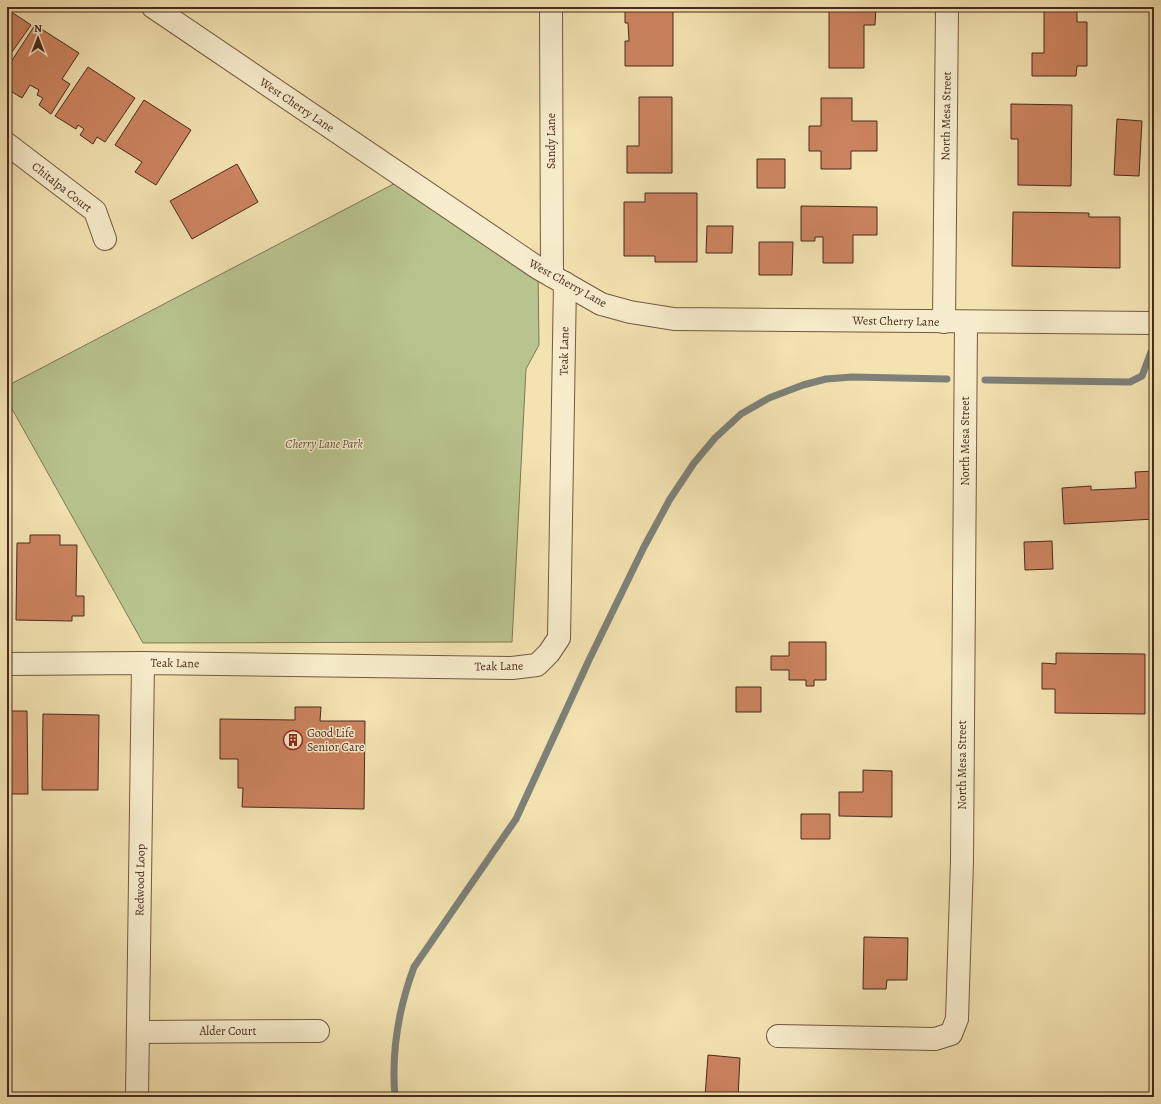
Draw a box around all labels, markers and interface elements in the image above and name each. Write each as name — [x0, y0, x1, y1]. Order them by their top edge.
north arrow — [18, 18, 58, 58]
text: N — [34, 21, 42, 36]
street label: North Mesa Street — [937, 71, 955, 161]
street label: West Cherry Lane — [256, 74, 337, 136]
street label: Sandy Lane — [543, 113, 559, 169]
street label: Chitalpa Court — [29, 158, 95, 216]
street label: West Cherry Lane — [525, 254, 610, 311]
street label: West Cherry Lane — [851, 312, 940, 330]
street label: Teak Lane — [556, 326, 572, 376]
street label: North Mesa Street — [957, 396, 973, 486]
park label: Cherry Lane Park — [285, 436, 363, 452]
street label: Teak Lane — [150, 655, 200, 671]
street label: Teak Lane — [474, 658, 524, 674]
street label: North Mesa Street — [954, 720, 970, 810]
place label: Good Life Senior Care — [307, 725, 364, 755]
building icon: Good Life Senior Care — [282, 729, 304, 751]
street label: Redwood Loop — [131, 844, 149, 916]
street label: Alder Court — [199, 1023, 256, 1039]

